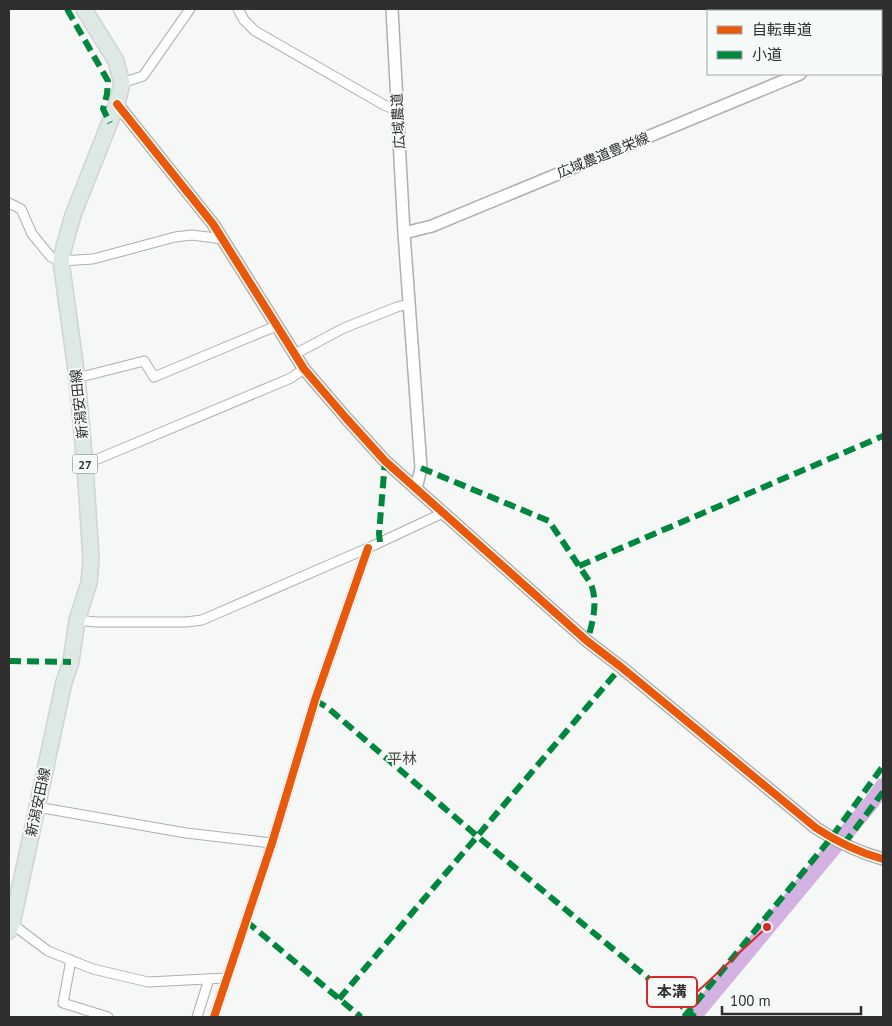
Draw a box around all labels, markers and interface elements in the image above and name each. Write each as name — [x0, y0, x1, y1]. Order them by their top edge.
legend — [707, 10, 882, 75]
text: 自転車道 — [752, 20, 812, 39]
text: 小道 — [752, 45, 782, 64]
street label: 広域農道 — [388, 93, 408, 149]
street label: 広域農道豊栄線 — [554, 128, 652, 182]
street label: 新潟安田線 — [66, 368, 92, 440]
road number: 27 — [72, 454, 98, 474]
district label: 平林 — [387, 749, 417, 768]
street label: 新潟安田線 — [22, 766, 54, 838]
callout: 本溝 — [647, 977, 697, 1007]
text: 本溝 — [657, 982, 687, 1001]
scale bar — [722, 984, 861, 1016]
text: 100 m — [730, 991, 771, 1010]

